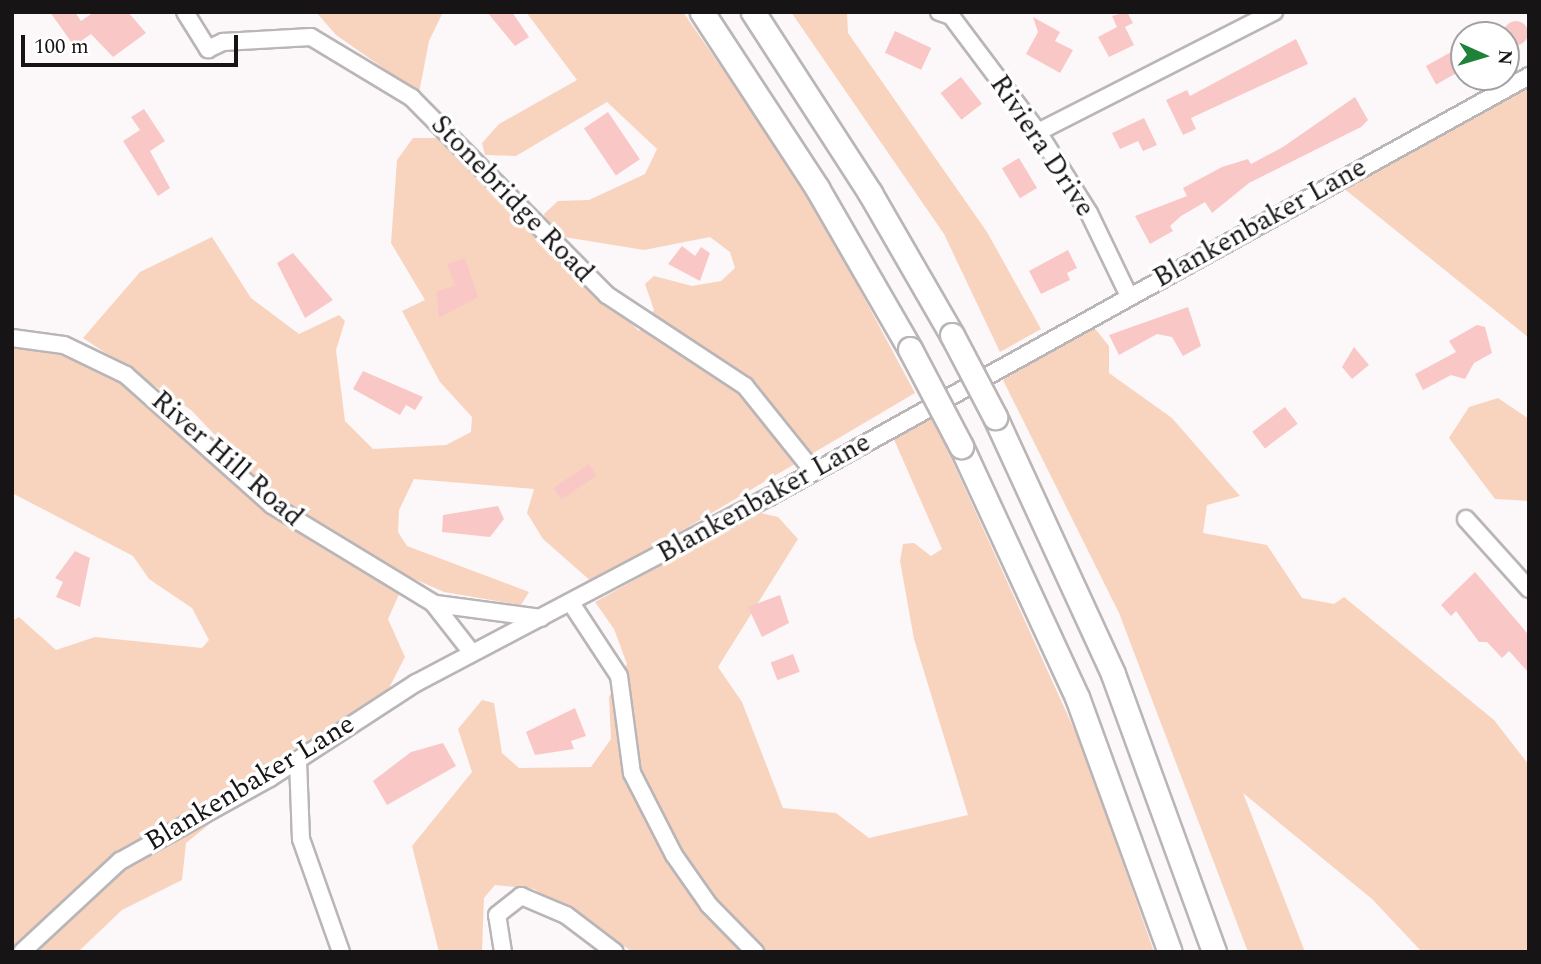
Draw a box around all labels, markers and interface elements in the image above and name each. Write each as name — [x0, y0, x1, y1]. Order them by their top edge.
scale bar — [24, 21, 242, 65]
north arrow — [1450, 21, 1520, 91]
text: 100 m — [34, 31, 89, 63]
text: N — [1489, 49, 1519, 66]
street label: Riviera Drive — [982, 69, 1102, 223]
street label: Stonebridge Road — [424, 108, 600, 290]
street label: Blankenbaker Lane — [1148, 151, 1372, 295]
street label: River Hill Road — [144, 384, 310, 534]
street label: Blankenbaker Lane — [652, 426, 876, 570]
street label: Blankenbaker Lane — [139, 707, 361, 859]

